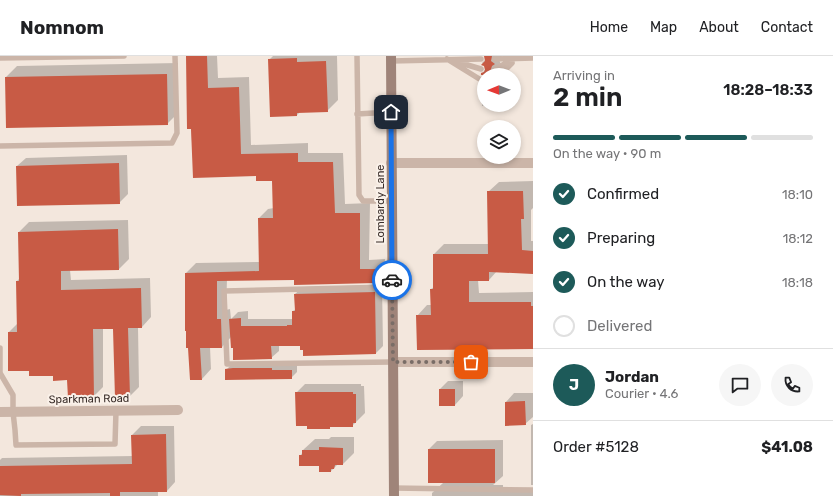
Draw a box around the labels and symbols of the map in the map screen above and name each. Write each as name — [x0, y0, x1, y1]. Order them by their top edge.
north arrow — [477, 68, 521, 112]
pin — [374, 95, 408, 129]
street label: Lombardy Lane — [374, 165, 387, 243]
courier — [372, 260, 412, 300]
pin — [454, 345, 488, 379]
street label: Sparkman Road — [49, 392, 129, 406]

